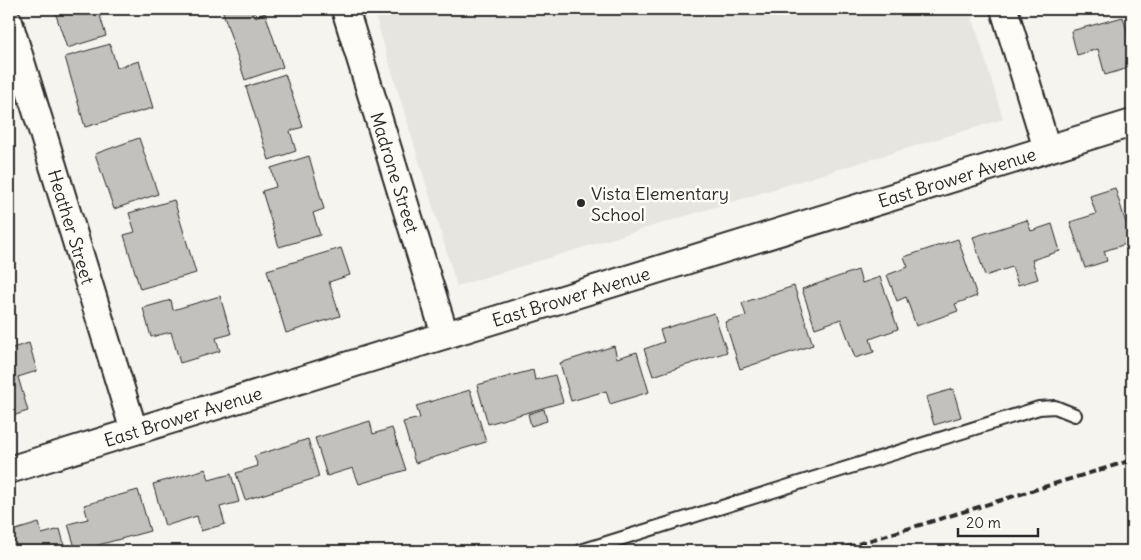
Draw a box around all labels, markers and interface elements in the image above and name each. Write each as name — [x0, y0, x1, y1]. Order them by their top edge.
street label: Madrone Street — [366, 109, 424, 236]
street label: East Brower Avenue — [875, 142, 1039, 212]
street label: Heather Street — [43, 167, 100, 287]
place label: Vista Elementary School — [591, 182, 729, 226]
marker: Vista Elementary School — [575, 197, 587, 209]
street label: East Brower Avenue — [489, 261, 653, 332]
street label: East Brower Avenue — [101, 381, 265, 451]
scale bar — [958, 505, 1038, 537]
text: 20 m — [966, 513, 1001, 532]

